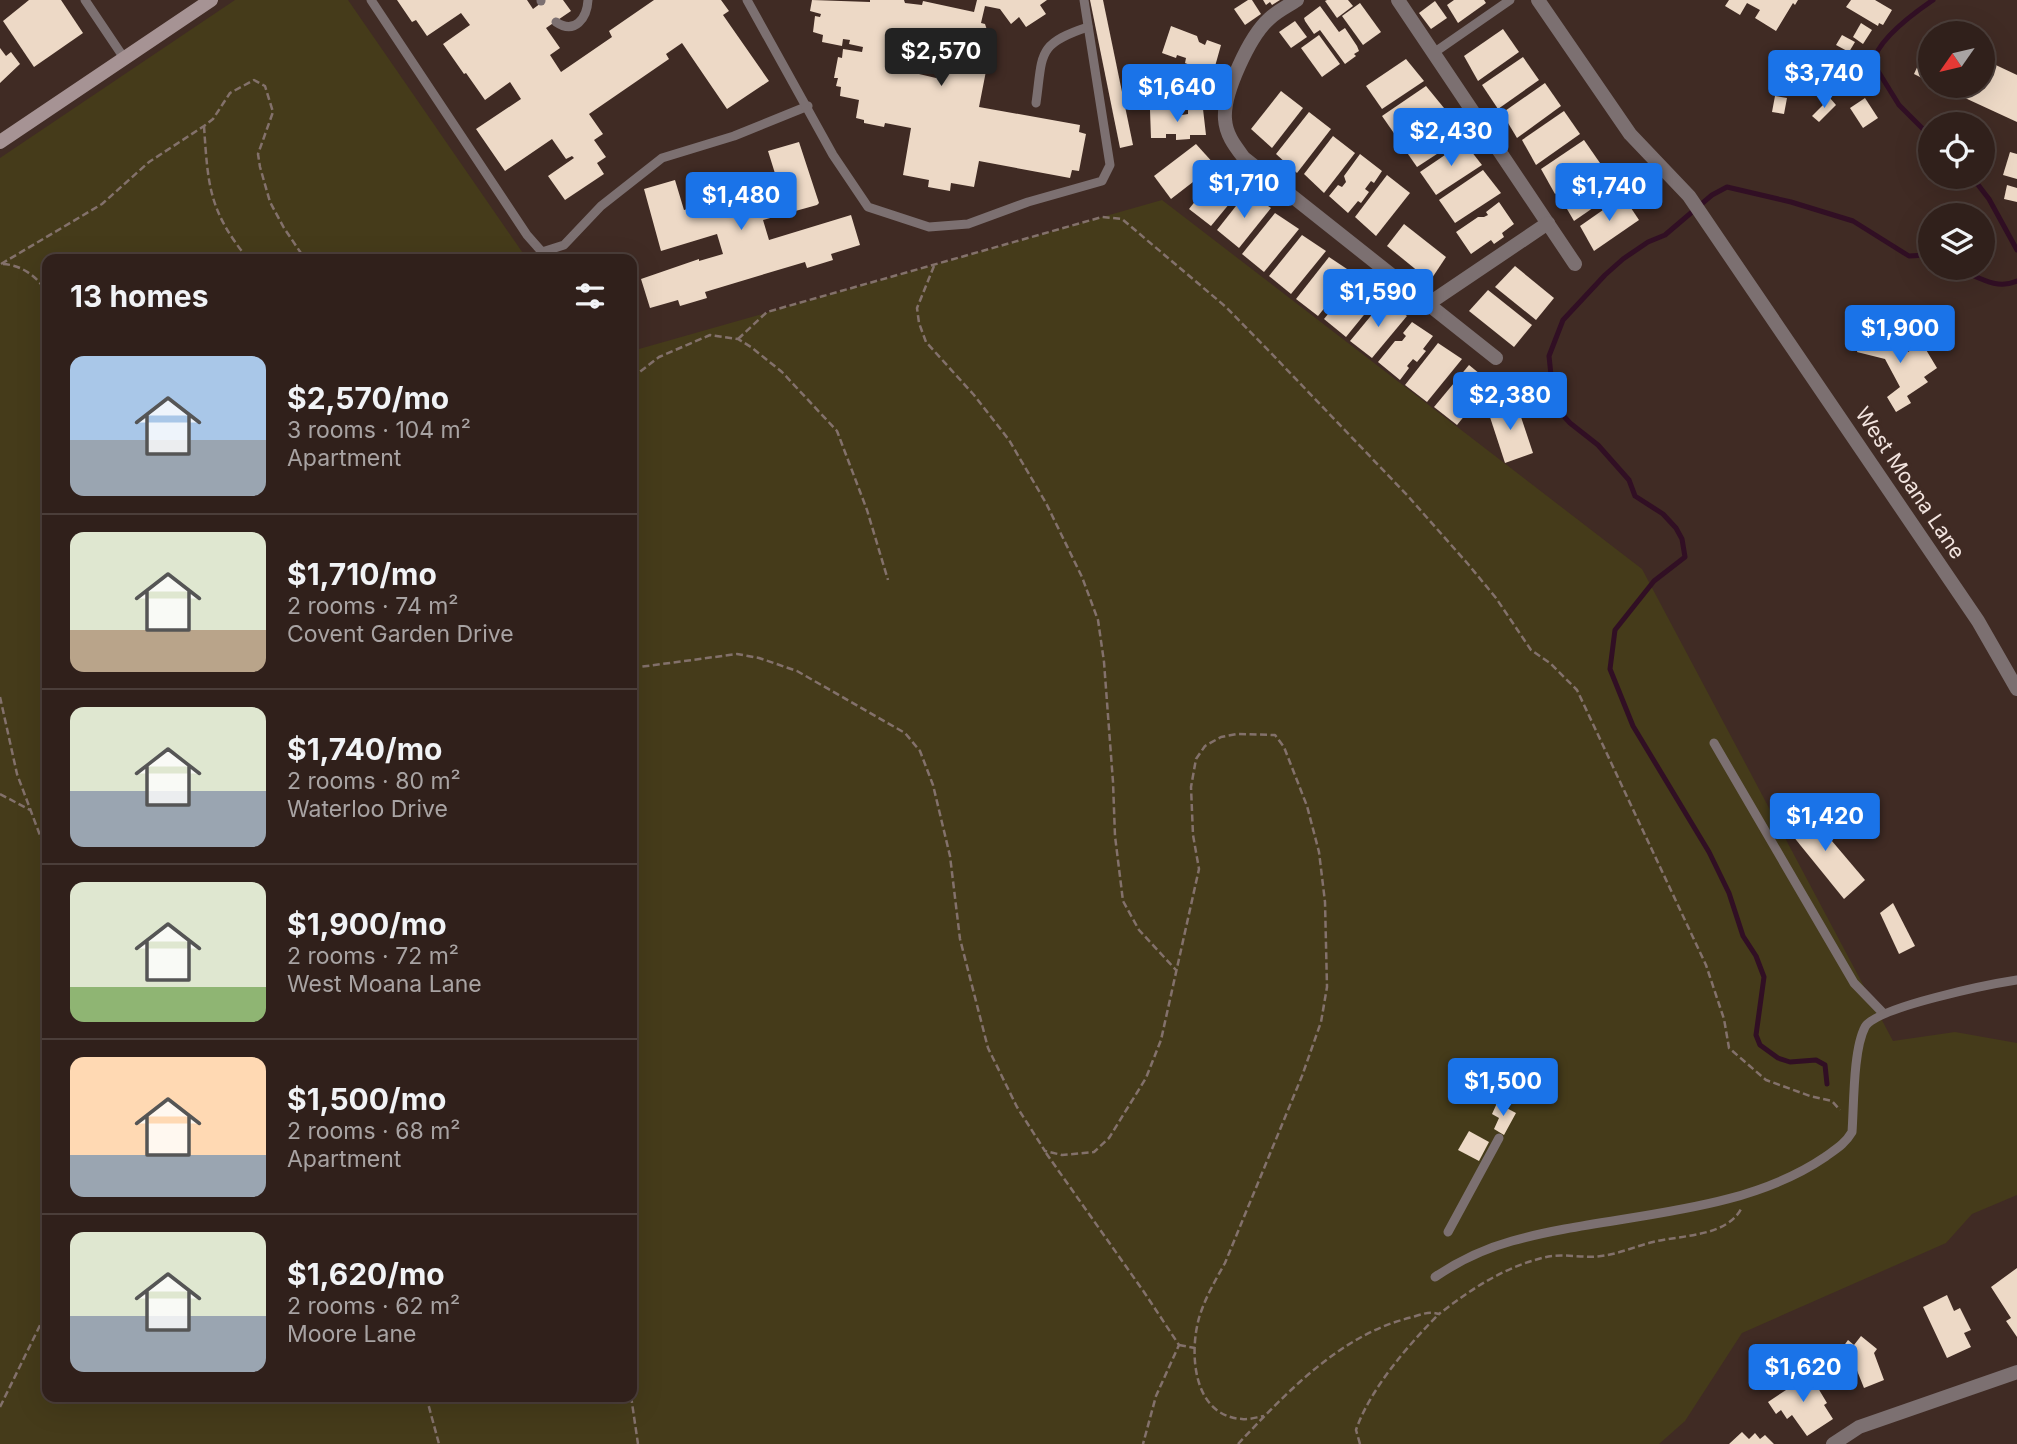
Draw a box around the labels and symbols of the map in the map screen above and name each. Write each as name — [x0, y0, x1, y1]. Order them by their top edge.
north arrow — [1918, 21, 1995, 98]
pin: $2,570 — [884, 28, 998, 88]
pin: $3,740 — [1767, 50, 1881, 110]
pin: $1,640 — [1120, 64, 1234, 124]
pin: $2,430 — [1394, 108, 1508, 168]
pin: $1,710 — [1187, 160, 1301, 220]
pin: $1,740 — [1552, 164, 1666, 223]
pin: $1,480 — [684, 173, 798, 232]
pin: $1,590 — [1321, 270, 1435, 329]
pin: $1,900 — [1843, 306, 1957, 365]
pin: $2,380 — [1453, 372, 1567, 432]
street label: West Moana Lane — [1850, 402, 1970, 563]
pin: $1,420 — [1768, 794, 1882, 853]
pin: $1,500 — [1446, 1058, 1560, 1118]
pin: $1,620 — [1746, 1344, 1860, 1404]

